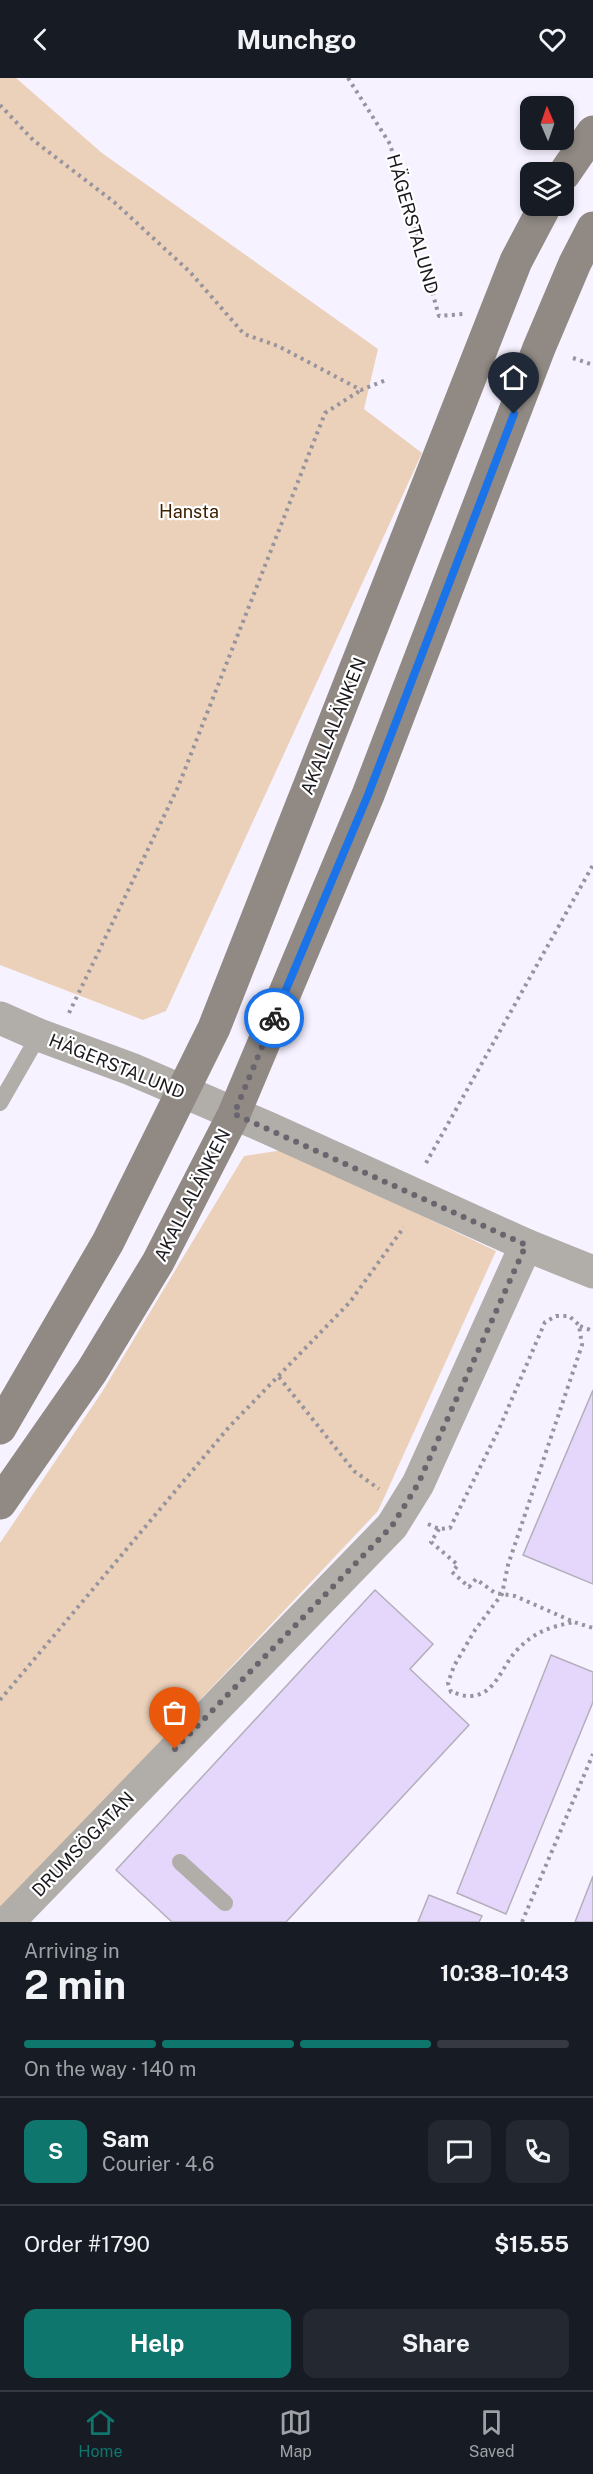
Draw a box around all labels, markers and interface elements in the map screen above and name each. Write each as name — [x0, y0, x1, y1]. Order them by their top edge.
icon: back — [24, 23, 57, 56]
text: Munchgo — [237, 23, 356, 55]
icon: heart — [536, 23, 569, 56]
north arrow — [520, 96, 574, 150]
map controls — [520, 96, 574, 216]
street label: HÄGERSTALUND — [383, 151, 444, 296]
button: layers — [520, 162, 574, 216]
pin — [488, 352, 539, 414]
icon: home — [497, 361, 530, 394]
park label: Hansta — [159, 501, 219, 522]
street label: AKALLALÄNKEN — [295, 654, 370, 798]
courier — [244, 988, 304, 1048]
icon: bike — [258, 1002, 291, 1035]
street label: HÄGERSTALUND — [46, 1028, 188, 1103]
street label: AKALLALÄNKEN — [149, 1125, 235, 1265]
pin — [149, 1687, 200, 1749]
icon: bag — [158, 1696, 191, 1729]
street label: DRUMSÖGATAN — [27, 1786, 138, 1901]
text: Arriving in — [24, 1939, 119, 1963]
text: 10:38–10:43 — [440, 1960, 569, 1986]
text: 2 min — [24, 1962, 126, 2008]
text: On the way · 140 m — [24, 2057, 196, 2081]
button: chat — [428, 2120, 491, 2183]
button: phone — [506, 2120, 569, 2183]
text: Sam — [102, 2126, 149, 2152]
text: S — [48, 2138, 63, 2164]
text: Courier · 4.6 — [102, 2152, 214, 2176]
text: Order #1790 — [24, 2231, 150, 2257]
text: $15.55 — [494, 2231, 569, 2257]
button: Help — [24, 2309, 291, 2378]
button: Share — [303, 2309, 569, 2378]
tab: Home — [78, 2406, 122, 2461]
tab: Map — [279, 2406, 312, 2461]
tab: Saved — [469, 2406, 515, 2461]

